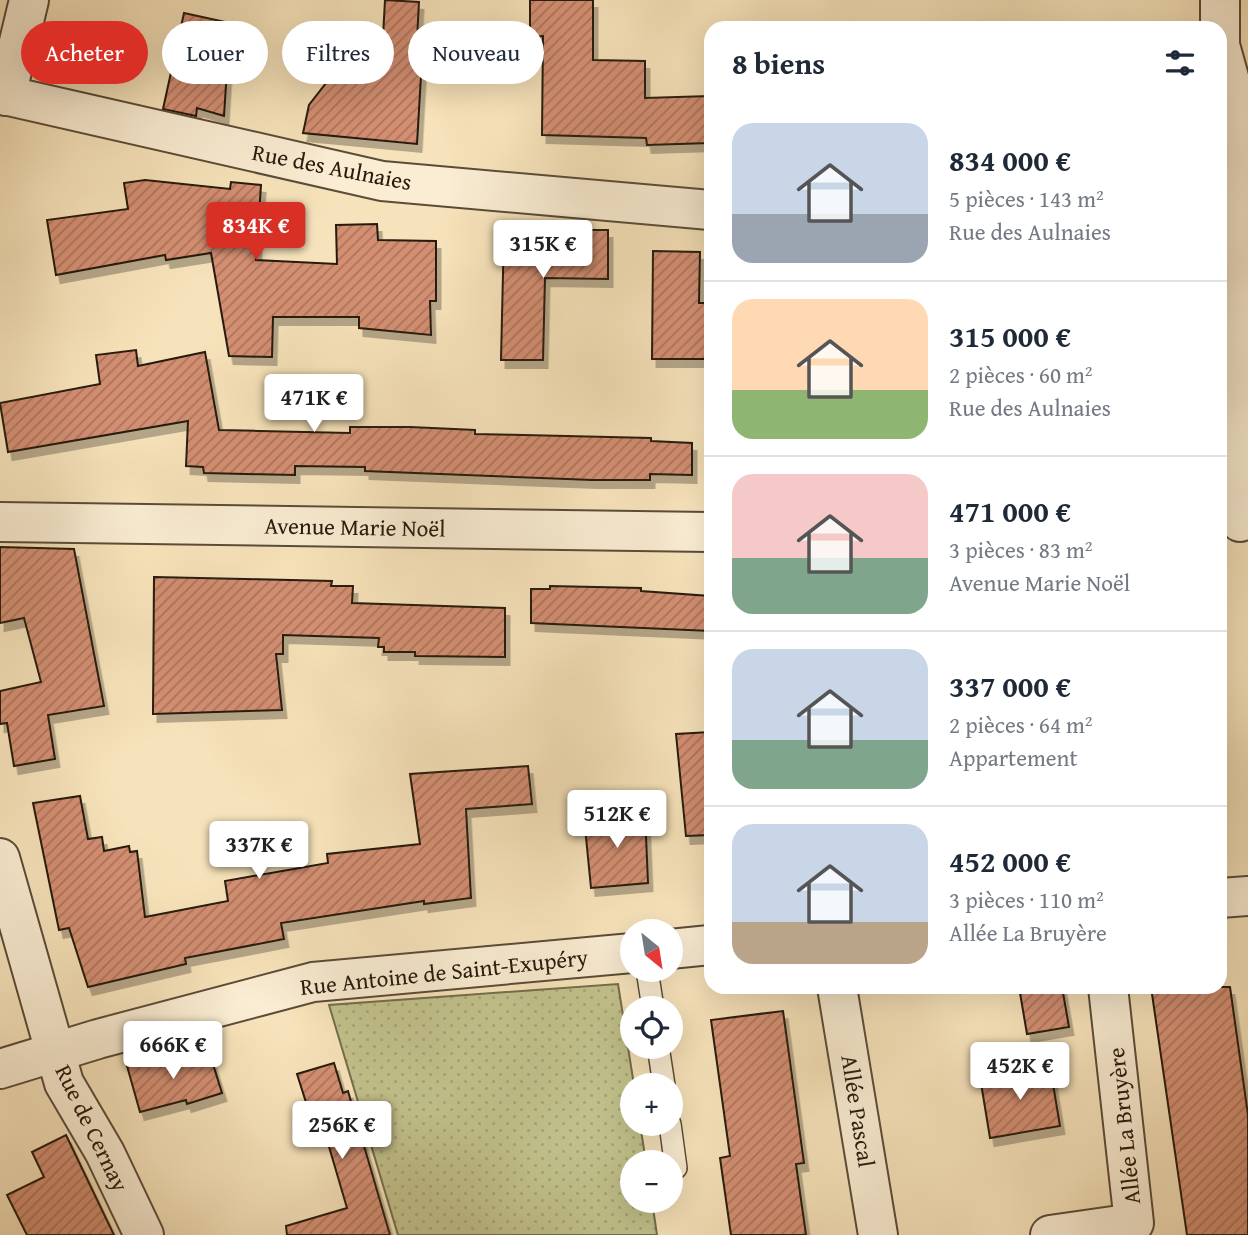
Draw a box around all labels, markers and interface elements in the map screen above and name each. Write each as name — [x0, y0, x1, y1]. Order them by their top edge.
chip: Acheter — [21, 21, 148, 84]
chip: Louer — [162, 21, 268, 84]
chip: Filtres — [282, 21, 394, 84]
chip: Nouveau — [408, 21, 544, 84]
text: 8 biens — [732, 41, 825, 85]
icon: filters — [1161, 44, 1199, 82]
street label: Rue des Aulnaies — [250, 135, 415, 198]
text: 834 000 € — [949, 138, 1071, 182]
icon: home — [788, 151, 872, 235]
text: 5 pièces · 143 m² — [949, 182, 1104, 215]
pin: 834K € — [199, 202, 313, 262]
text: 834K € — [222, 208, 290, 241]
text: Rue des Aulnaies — [949, 215, 1111, 248]
pin: 315K € — [486, 220, 600, 280]
text: 315K € — [509, 226, 577, 259]
text: 315 000 € — [949, 314, 1071, 358]
icon: home — [788, 327, 872, 411]
text: 2 pièces · 60 m² — [949, 358, 1093, 391]
pin: 471K € — [257, 374, 371, 434]
text: 471K € — [280, 380, 348, 413]
text: Rue des Aulnaies — [949, 391, 1111, 424]
text: 471 000 € — [949, 489, 1071, 533]
icon: home — [788, 502, 872, 586]
street label: Avenue Marie Noël — [264, 508, 446, 545]
text: 3 pièces · 83 m² — [949, 533, 1093, 566]
text: Avenue Marie Noël — [949, 566, 1130, 599]
text: 337 000 € — [949, 664, 1071, 708]
icon: home — [788, 677, 872, 761]
text: 2 pièces · 64 m² — [949, 708, 1093, 741]
text: Appartement — [949, 741, 1078, 774]
pin: 512K € — [560, 790, 674, 850]
text: 512K € — [583, 796, 651, 829]
pin: 337K € — [202, 822, 316, 881]
text: 337K € — [225, 827, 293, 860]
text: 452 000 € — [949, 839, 1071, 883]
icon: home — [788, 852, 872, 936]
text: 3 pièces · 110 m² — [949, 883, 1104, 916]
text: Allée La Bruyère — [949, 916, 1107, 949]
north arrow — [620, 919, 682, 982]
map controls — [620, 919, 683, 1213]
street label: Rue Antoine de Saint-Exupéry — [298, 940, 590, 1003]
button: locate — [620, 996, 683, 1059]
pin: 666K € — [116, 1021, 230, 1081]
text: 666K € — [139, 1027, 207, 1060]
pin: 452K € — [963, 1042, 1077, 1102]
street label: Allée La Bruyère — [1099, 1046, 1148, 1206]
text: 452K € — [986, 1048, 1054, 1081]
street label: Allée Pascal — [833, 1052, 884, 1170]
street label: Rue de Cernay — [47, 1059, 138, 1197]
button: + — [620, 1073, 683, 1136]
pin: 256K € — [285, 1102, 399, 1161]
text: 256K € — [308, 1107, 376, 1140]
button: − — [620, 1150, 683, 1213]

